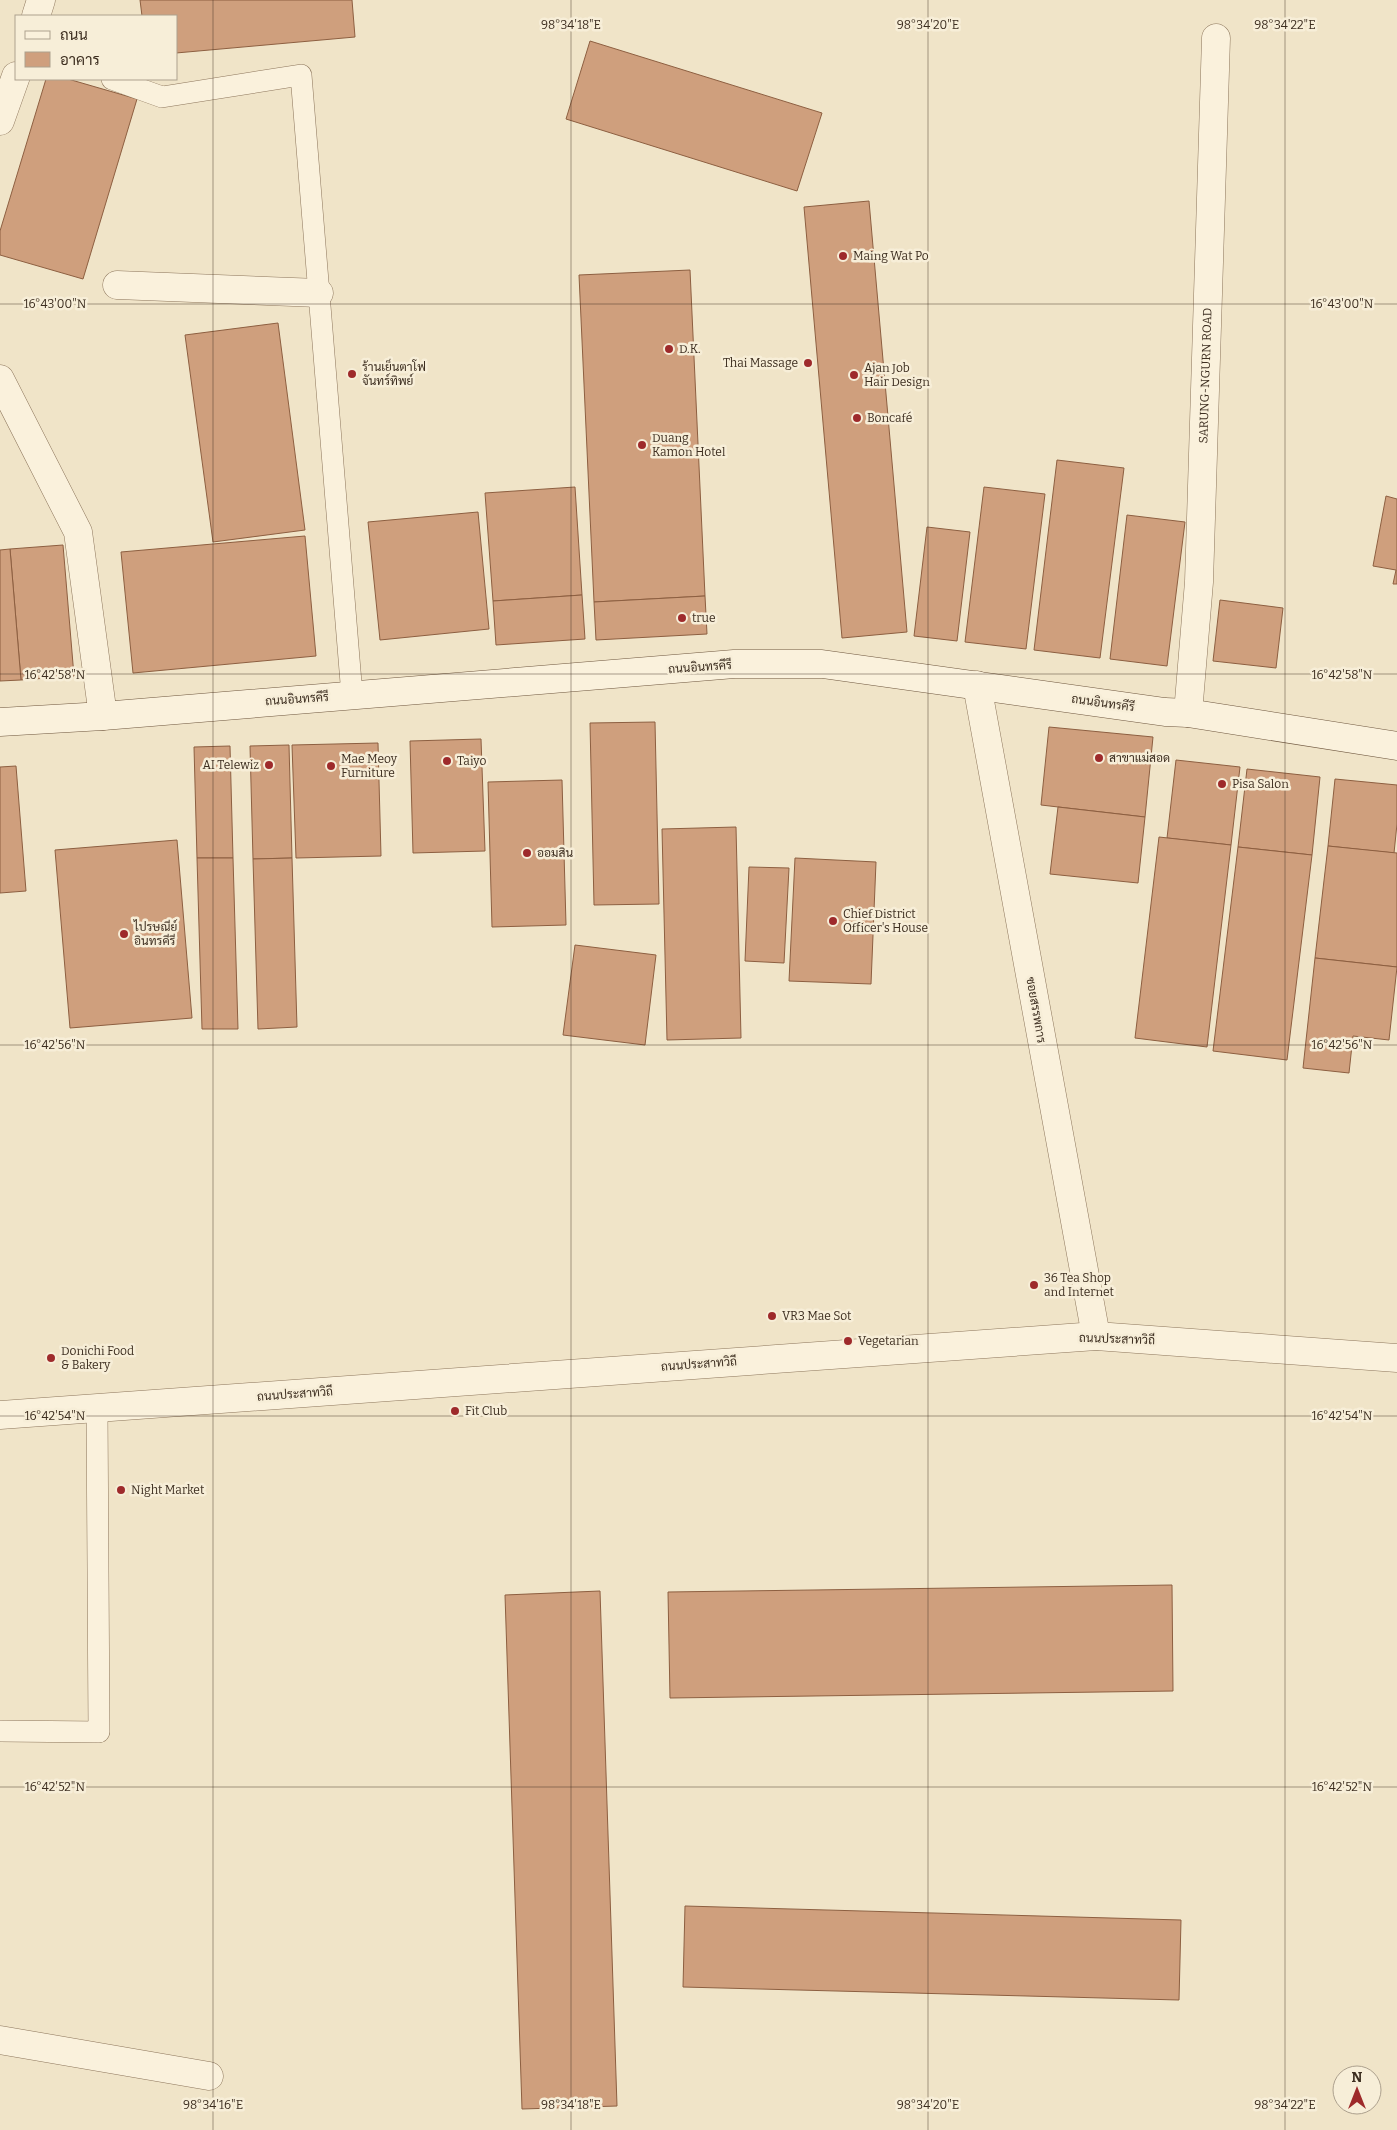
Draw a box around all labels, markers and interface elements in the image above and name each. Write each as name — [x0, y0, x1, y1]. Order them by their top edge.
legend — [15, 15, 178, 80]
text: 98°34'18"E — [541, 18, 601, 32]
text: 98°34'20"E — [897, 18, 959, 32]
text: 98°34'22"E — [1254, 18, 1316, 32]
text: ถนน — [60, 26, 88, 44]
text: อาคาร — [60, 51, 100, 69]
place label: Maing Wat Po — [853, 249, 929, 263]
marker: Maing Wat Po — [837, 250, 849, 262]
text: 16°43'00"N — [24, 297, 87, 311]
text: 16°43'00"N — [1311, 297, 1374, 311]
street label: SARUNG-NGURN ROAD — [1196, 308, 1215, 444]
place label: D.K. — [679, 342, 700, 356]
marker: D.K. — [663, 343, 675, 355]
place label: Thai Massage — [723, 356, 798, 370]
marker: Thai Massage — [802, 357, 814, 369]
place label: ร้านเย็นตาโฟ จันทร์ทิพย์ — [362, 358, 426, 388]
place label: Ajan Job Hair Design — [864, 361, 930, 389]
marker: ร้านเย็นตาโฟ จันทร์ทิพย์ — [346, 368, 358, 380]
marker: Ajan Job Hair Design — [848, 369, 860, 381]
place label: Boncafé — [867, 411, 912, 425]
marker: Boncafé — [851, 412, 863, 424]
place label: Duang Kamon Hotel — [652, 431, 726, 459]
marker: Duang Kamon Hotel — [636, 439, 648, 451]
place label: true — [692, 611, 716, 625]
marker: true — [676, 612, 688, 624]
street label: ถนนอินทรคีรี — [668, 657, 732, 676]
text: 16°42'58"N — [25, 668, 86, 682]
text: 16°42'58"N — [1312, 668, 1373, 682]
street label: ถนนอินทรคีรี — [265, 689, 329, 708]
street label: ถนนอินทรคีรี — [1070, 691, 1136, 714]
place label: สาขาแม่สอด — [1109, 751, 1170, 765]
place label: Mae Meoy Furniture — [341, 752, 398, 780]
marker: สาขาแม่สอด — [1093, 752, 1105, 764]
place label: Taiyo — [457, 754, 486, 768]
marker: Taiyo — [441, 755, 453, 767]
place label: AI Telewiz — [203, 758, 259, 772]
marker: AI Telewiz — [263, 759, 275, 771]
marker: Mae Meoy Furniture — [325, 760, 337, 772]
place label: Pisa Salon — [1232, 777, 1289, 791]
marker: Pisa Salon — [1216, 778, 1228, 790]
place label: ออมสิน — [537, 846, 573, 860]
marker: ออมสิน — [521, 847, 533, 859]
place label: Chief District Officer's House — [843, 907, 928, 935]
marker: Chief District Officer's House — [827, 915, 839, 927]
place label: ไปรษณีย์ อินทรคีรี — [133, 919, 177, 948]
marker: ไปรษณีย์ อินทรคีรี — [118, 928, 130, 940]
street label: ซอยสรรพการ — [1023, 976, 1049, 1044]
text: 16°42'56"N — [25, 1038, 86, 1052]
text: 16°42'56"N — [1312, 1038, 1373, 1052]
place label: 36 Tea Shop and Internet — [1044, 1271, 1115, 1299]
marker: 36 Tea Shop and Internet — [1028, 1279, 1040, 1291]
place label: VR3 Mae Sot — [782, 1309, 852, 1323]
marker: VR3 Mae Sot — [766, 1310, 778, 1322]
street label: ถนนประสาทวิถี — [1079, 1330, 1155, 1347]
place label: Vegetarian — [858, 1334, 919, 1348]
marker: Vegetarian — [842, 1335, 854, 1347]
place label: Donichi Food & Bakery — [61, 1344, 134, 1372]
marker: Donichi Food & Bakery — [45, 1352, 57, 1364]
street label: ถนนประสาทวิถี — [660, 1353, 737, 1374]
street label: ถนนประสาทวิถี — [256, 1383, 333, 1404]
place label: Fit Club — [465, 1404, 507, 1418]
marker: Fit Club — [449, 1405, 461, 1417]
text: 16°42'54"N — [25, 1409, 86, 1423]
text: 16°42'54"N — [1312, 1409, 1373, 1423]
place label: Night Market — [131, 1483, 205, 1497]
marker: Night Market — [115, 1484, 127, 1496]
text: 16°42'52"N — [25, 1780, 86, 1794]
text: 16°42'52"N — [1312, 1780, 1373, 1794]
north arrow — [1332, 2065, 1382, 2115]
text: N — [1352, 2069, 1363, 2086]
text: 98°34'16"E — [183, 2098, 243, 2112]
text: 98°34'18"E — [541, 2098, 601, 2112]
text: 98°34'20"E — [897, 2098, 959, 2112]
text: 98°34'22"E — [1254, 2098, 1316, 2112]

